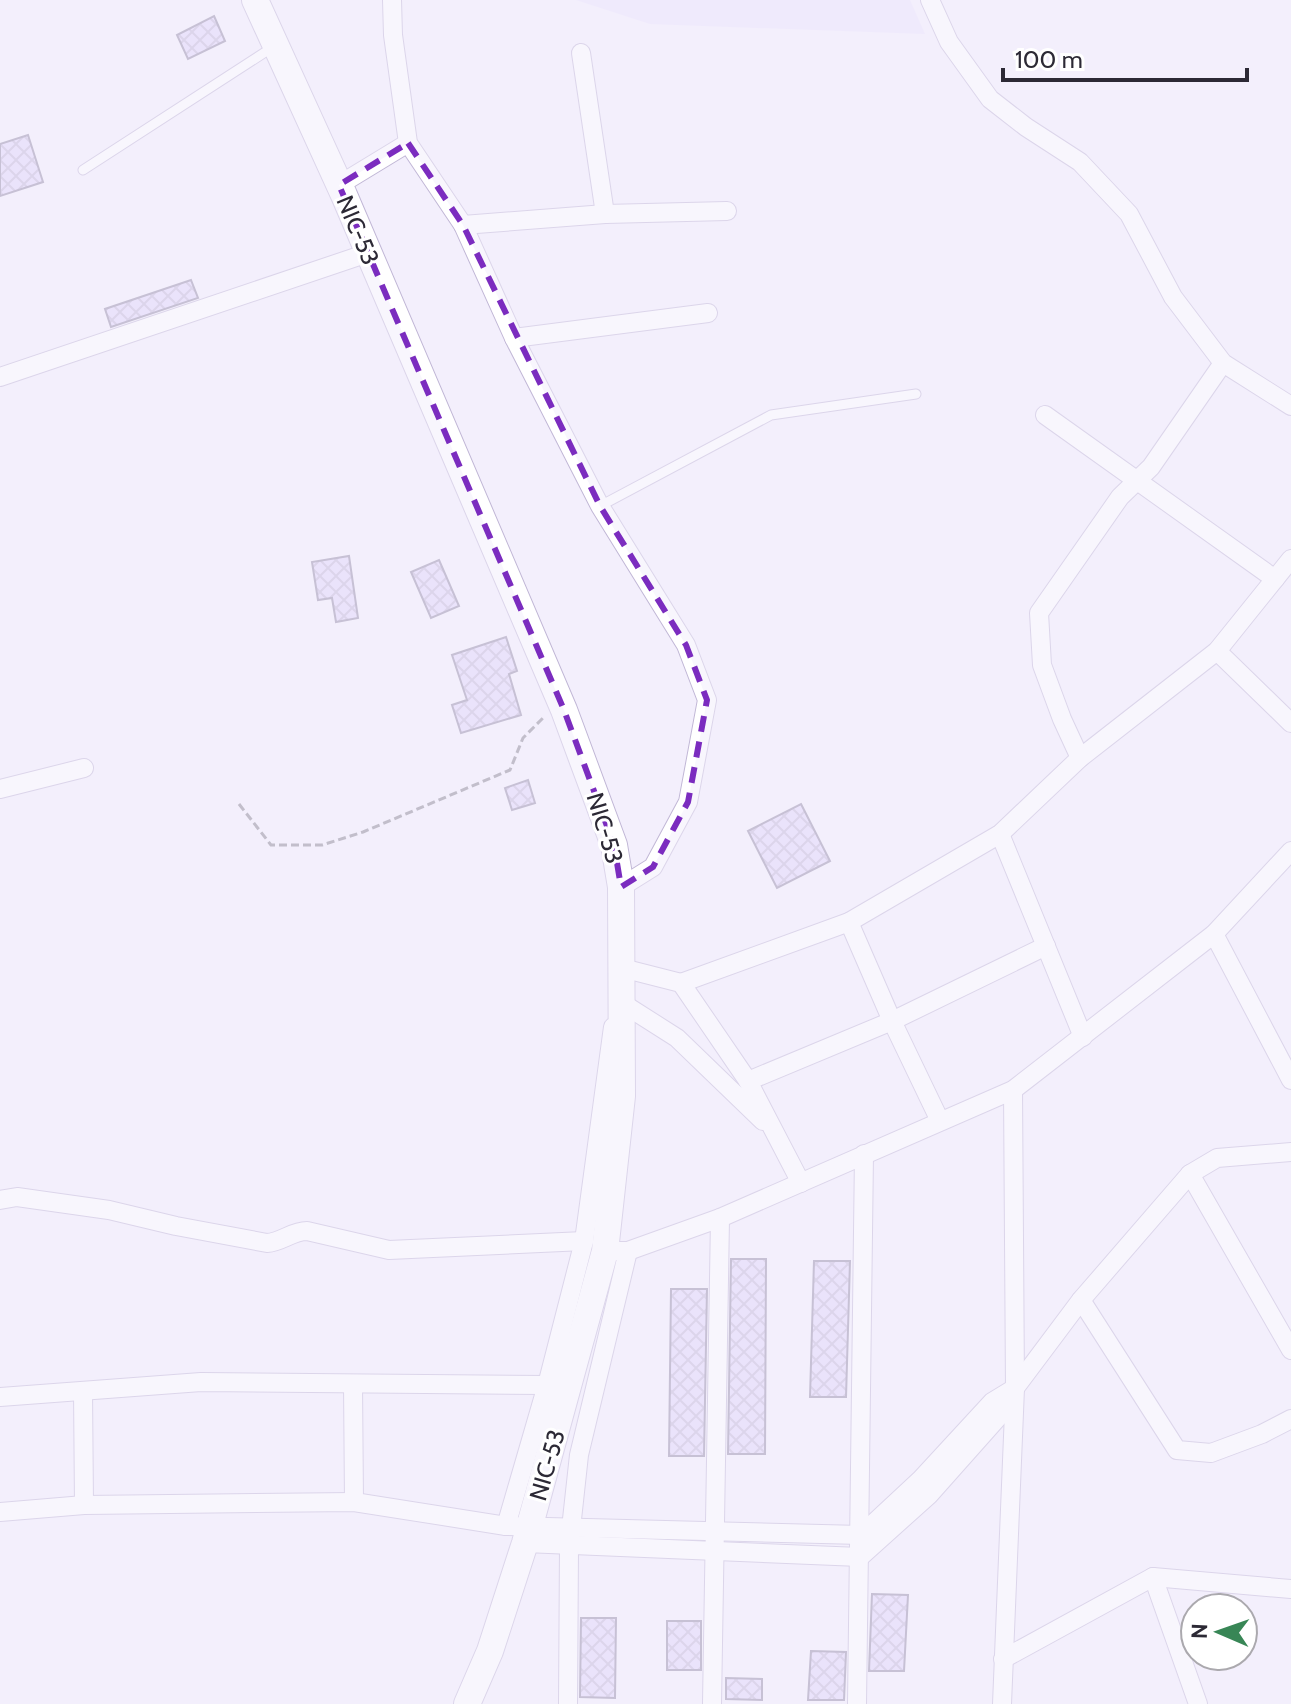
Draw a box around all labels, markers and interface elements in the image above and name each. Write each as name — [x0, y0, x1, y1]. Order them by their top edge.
scale bar — [1003, 32, 1247, 82]
text: 100 m — [1015, 45, 1083, 74]
street label: NIC-53 — [330, 191, 386, 269]
street label: NIC-53 — [581, 789, 629, 867]
street label: NIC-53 — [523, 1426, 571, 1504]
north arrow — [1179, 1592, 1259, 1672]
text: N — [1186, 1623, 1213, 1640]

